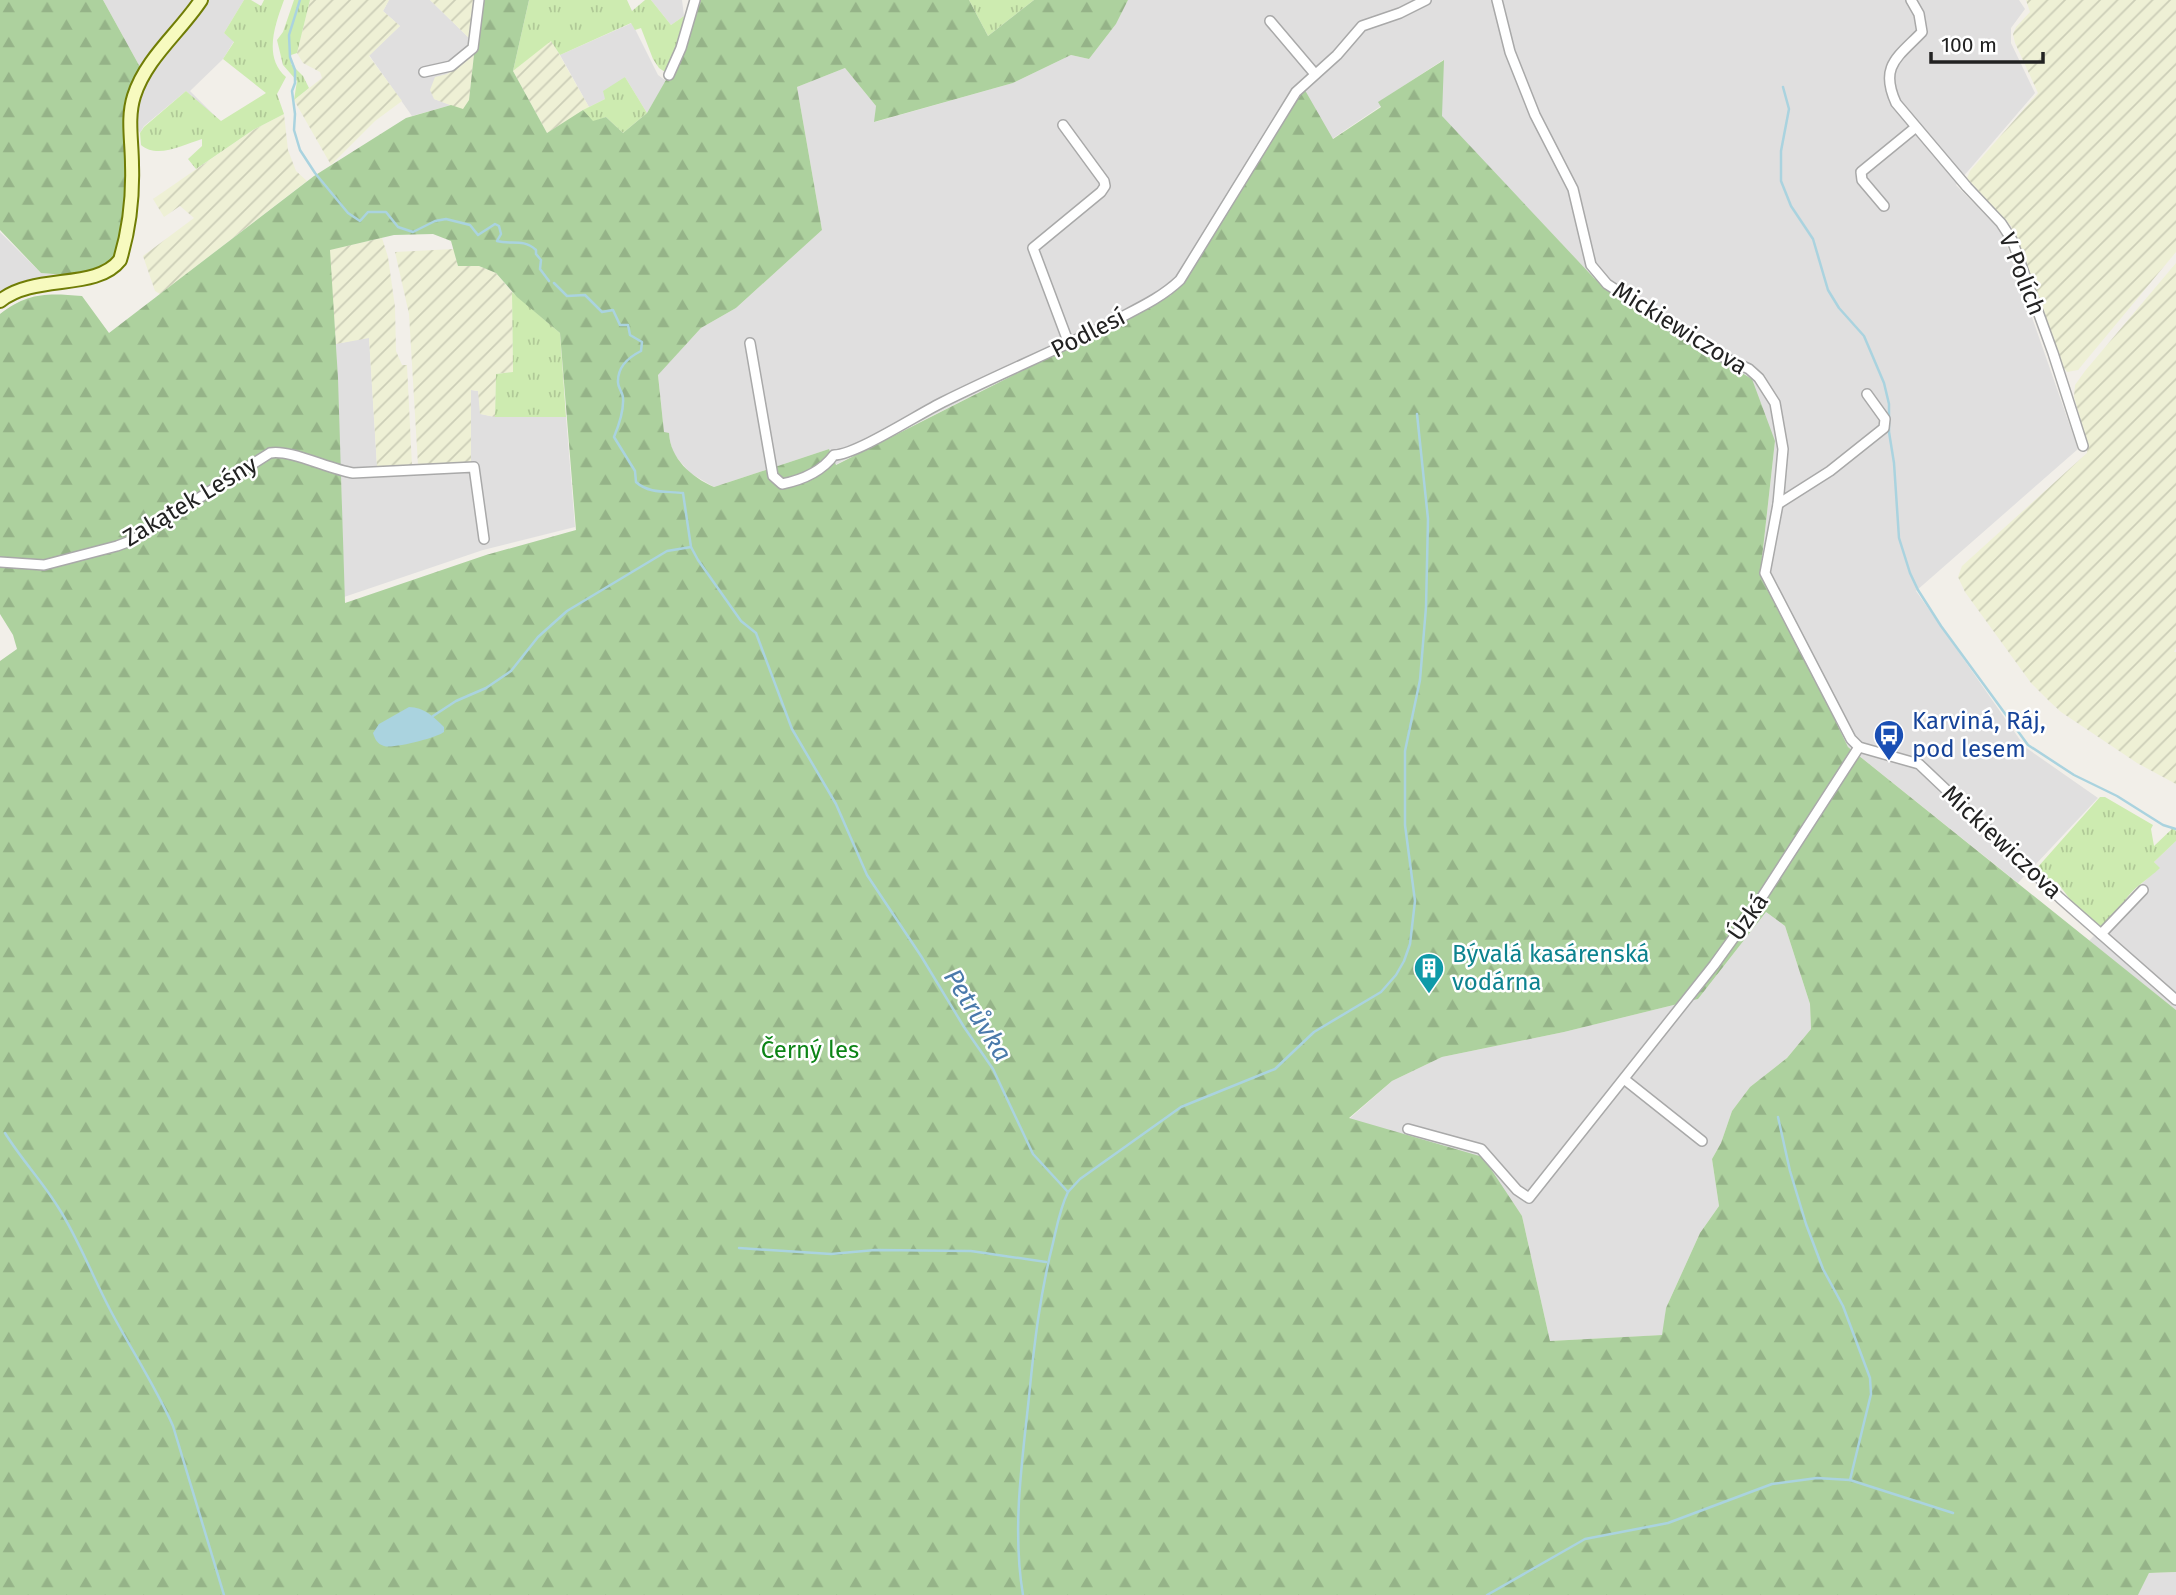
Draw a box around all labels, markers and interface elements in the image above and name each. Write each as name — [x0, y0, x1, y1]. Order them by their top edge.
scale bar — [1931, 21, 2043, 65]
text: 100 m — [1941, 32, 1997, 58]
street label: V Polích — [1993, 229, 2051, 319]
street label: Mickiewiczova — [1608, 276, 1752, 380]
street label: Podlesí — [1046, 302, 1130, 364]
street label: Zakątek Leśny — [118, 450, 262, 552]
place label: Karviná, Ráj, pod lesem — [1912, 707, 2046, 763]
bus stop icon: Karviná, Ráj, pod lesem — [1872, 718, 1906, 762]
street label: Mickiewiczova — [1936, 780, 2068, 904]
street label: Úzká — [1721, 887, 1774, 946]
place label: Bývalá kasárenská vodárna — [1452, 940, 1650, 996]
building icon: Bývalá kasárenská vodárna — [1412, 951, 1446, 995]
water label: Petrůvka — [937, 963, 1018, 1067]
park label: Černý les — [761, 1035, 859, 1064]

